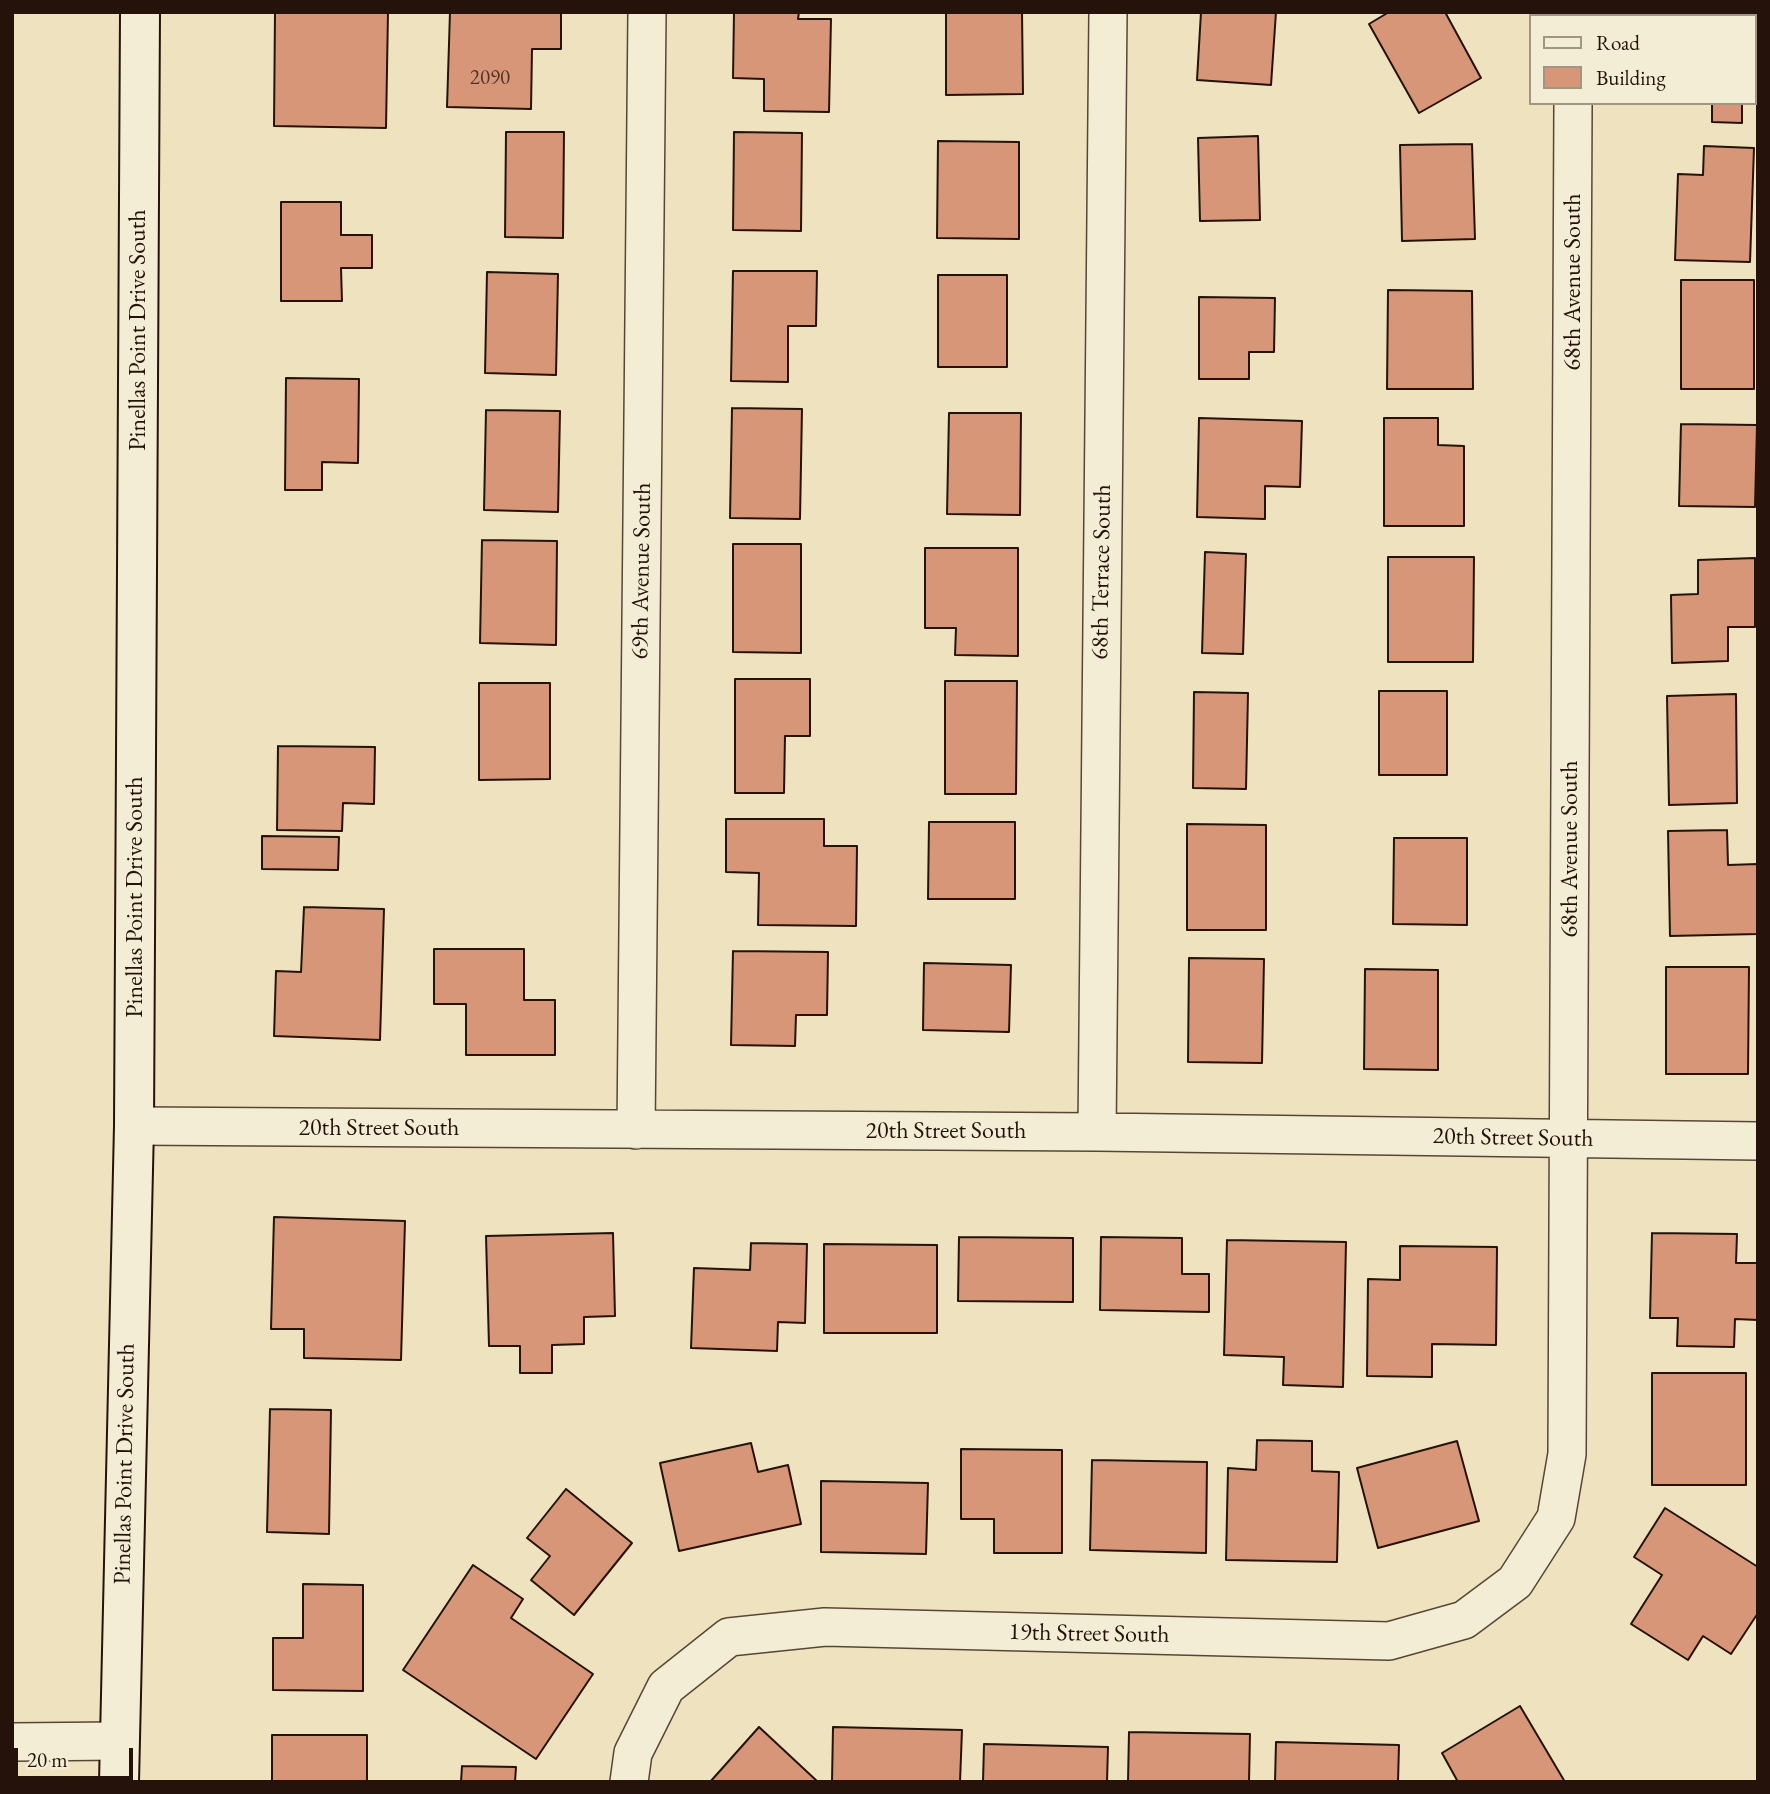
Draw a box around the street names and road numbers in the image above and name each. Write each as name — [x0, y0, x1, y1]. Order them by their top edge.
street label: 68th Avenue South — [1559, 194, 1587, 370]
street label: Pinellas Point Drive South — [124, 209, 152, 451]
street label: 69th Avenue South — [626, 482, 658, 660]
street label: 68th Terrace South — [1086, 484, 1118, 660]
street label: 68th Avenue South — [1556, 761, 1584, 937]
street label: Pinellas Point Drive South — [121, 776, 149, 1018]
street label: 20th Street South — [299, 1114, 459, 1142]
street label: 20th Street South — [866, 1117, 1026, 1145]
street label: 20th Street South — [1432, 1122, 1594, 1154]
street label: Pinellas Point Drive South — [108, 1343, 142, 1585]
street label: 19th Street South — [1008, 1618, 1170, 1650]

